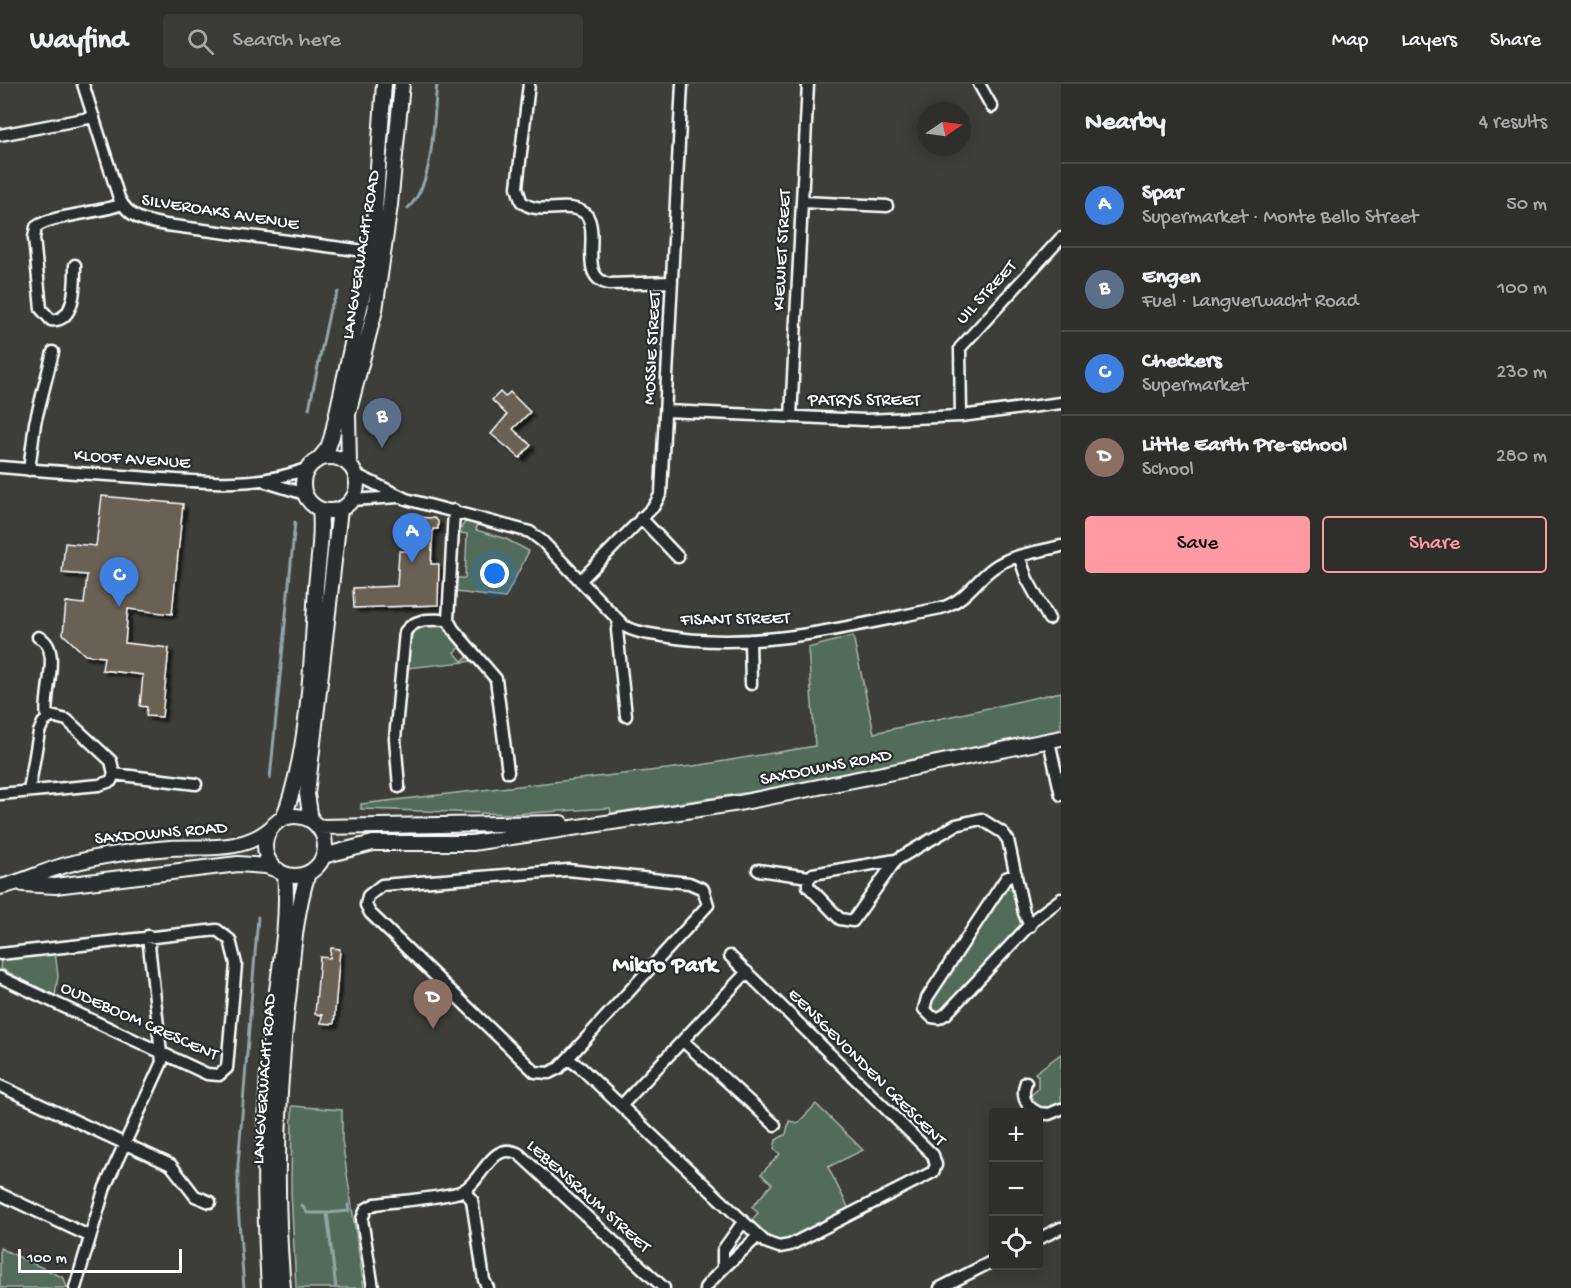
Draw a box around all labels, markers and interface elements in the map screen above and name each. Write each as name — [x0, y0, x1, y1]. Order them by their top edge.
search box — [163, 14, 583, 68]
text: Wayfind — [30, 25, 127, 58]
icon: search — [184, 25, 217, 58]
text: Search here — [232, 28, 341, 54]
text: Map — [1332, 29, 1368, 54]
text: Layers — [1401, 29, 1457, 54]
text: Share — [1490, 29, 1541, 54]
north arrow — [917, 102, 971, 156]
text: Nearby — [1085, 108, 1166, 139]
text: 4 results — [1479, 112, 1547, 135]
street label: LANGVERWACHT ROAD — [338, 169, 386, 341]
text: Spar — [1142, 181, 1183, 207]
street label: KIEWIET STREET — [769, 188, 797, 311]
street label: SILVEROAKS AVENUE — [140, 190, 301, 236]
text: A — [1099, 194, 1110, 217]
text: 50 m — [1506, 194, 1547, 217]
text: Supermarket · Monte Bello Street — [1142, 207, 1418, 230]
street label: UIL STREET — [952, 256, 1023, 329]
text: Engen — [1142, 265, 1200, 291]
text: B — [1099, 278, 1110, 301]
text: 100 m — [1497, 278, 1547, 301]
street label: MOSSIE STREET — [640, 290, 667, 405]
text: Fuel · Langverwacht Road — [1142, 291, 1358, 314]
text: Checkers — [1142, 349, 1222, 375]
text: C — [1099, 362, 1110, 385]
text: 230 m — [1497, 362, 1547, 385]
text: Supermarket — [1142, 375, 1248, 398]
street label: PATRYS STREET — [807, 391, 921, 412]
pin: B — [362, 398, 401, 448]
text: Little Earth Pre-school — [1142, 433, 1347, 459]
street label: KLOOF AVENUE — [73, 445, 192, 475]
text: D — [1098, 446, 1111, 469]
text: 280 m — [1496, 446, 1547, 469]
text: School — [1142, 459, 1194, 482]
pin: A — [392, 514, 432, 563]
button: Save — [1085, 516, 1310, 573]
button: Share — [1322, 516, 1547, 573]
pin: C — [100, 558, 138, 607]
your location — [480, 559, 509, 588]
street label: FISANT STREET — [679, 609, 791, 631]
street label: SAXDOWNS ROAD — [759, 745, 894, 791]
street label: SAXDOWNS ROAD — [94, 818, 229, 850]
district label: Mikro Park — [613, 952, 721, 981]
street label: OUDEBOOM CRESCENT — [57, 978, 222, 1067]
pin: D — [414, 980, 452, 1029]
street label: EENSGEVONDEN CRESCENT — [783, 985, 950, 1152]
street label: LANGVERWACHT ROAD — [249, 993, 281, 1165]
map controls — [989, 1108, 1043, 1270]
button: + — [989, 1108, 1043, 1162]
street label: LEBENSRAUM STREET — [522, 1136, 655, 1259]
button: − — [989, 1162, 1043, 1216]
button: locate — [989, 1216, 1043, 1270]
scale bar — [18, 1246, 182, 1274]
text: 100 m — [27, 1250, 67, 1269]

